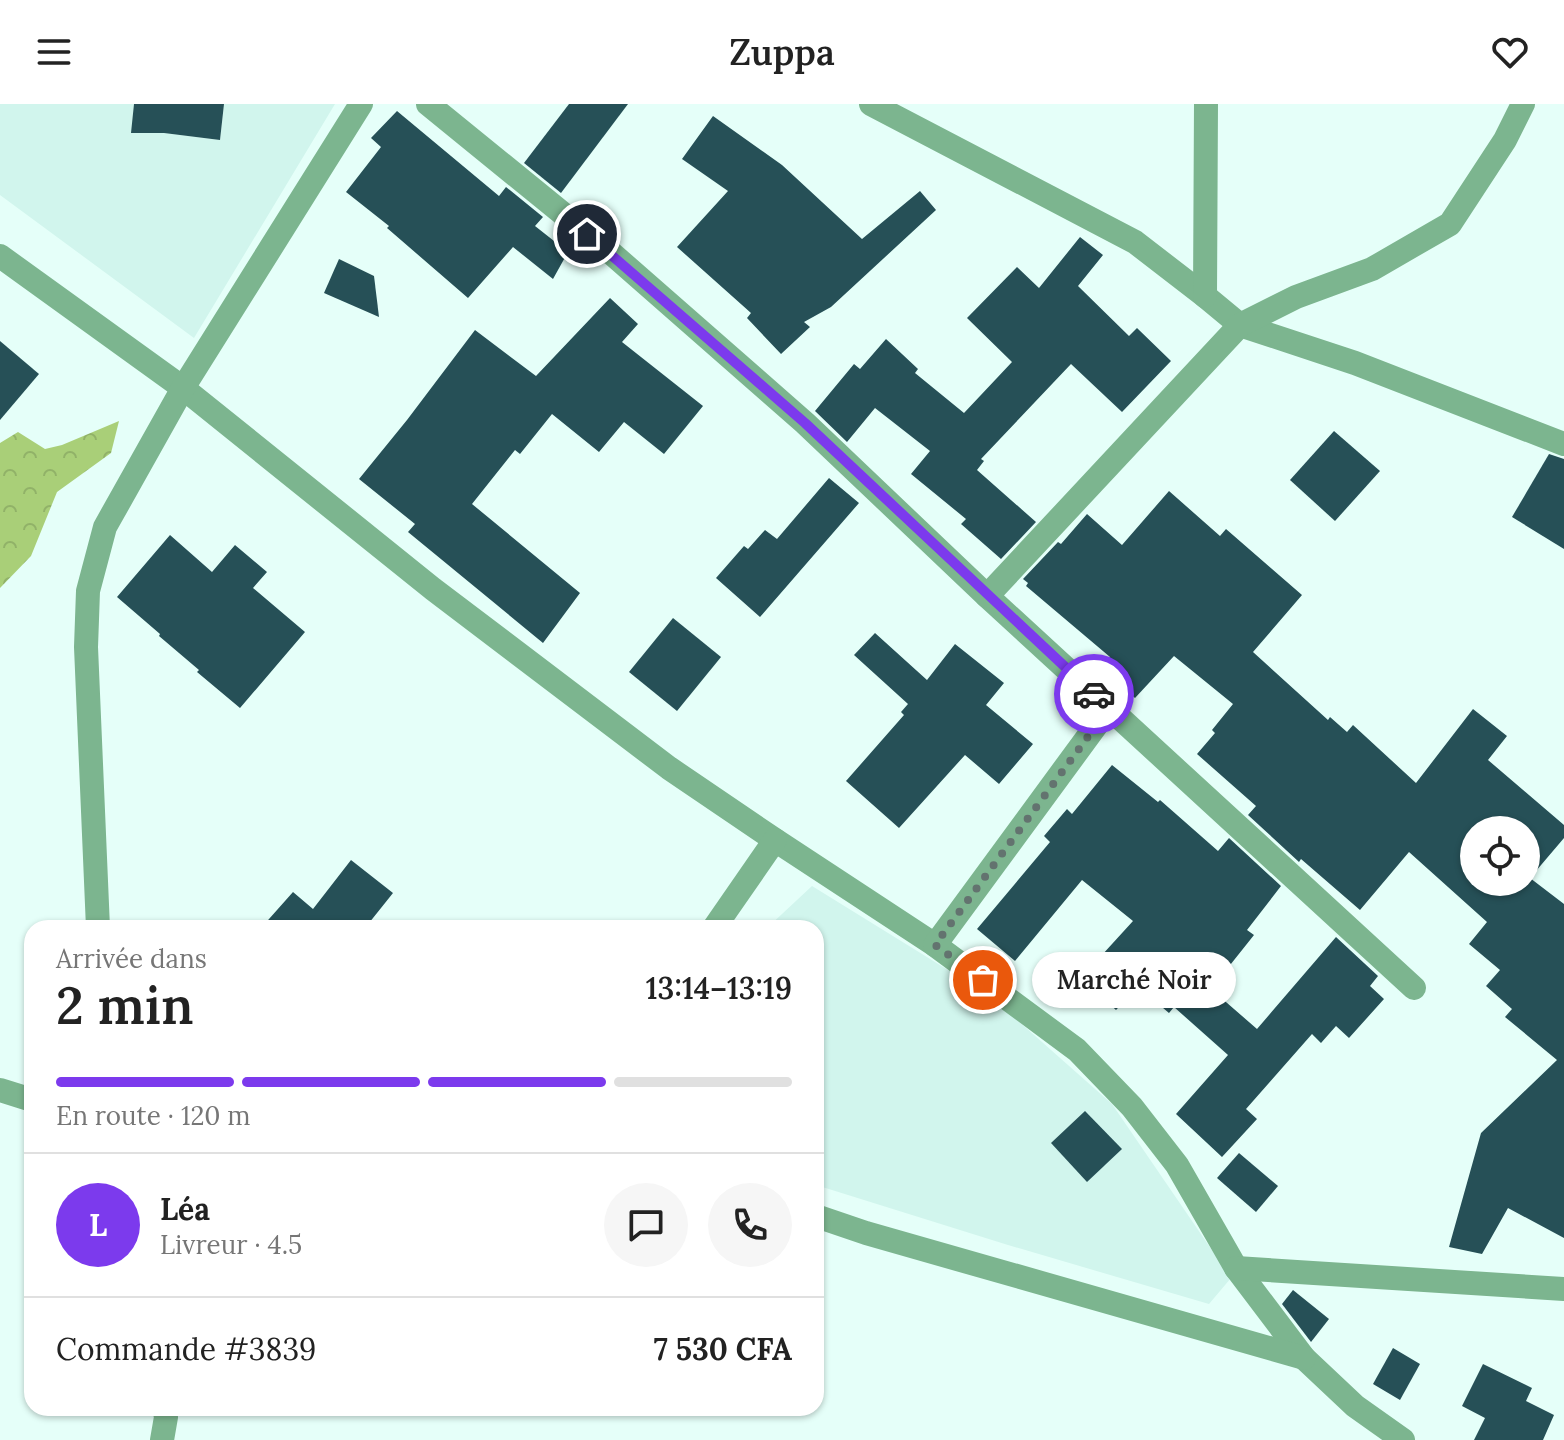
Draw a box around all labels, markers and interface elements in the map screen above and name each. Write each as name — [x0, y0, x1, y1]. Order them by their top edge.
text: Zuppa — [729, 29, 835, 75]
icon: menu — [32, 30, 76, 74]
icon: heart — [1488, 30, 1532, 74]
pin — [553, 200, 621, 268]
icon: home — [565, 212, 609, 256]
courier — [1054, 654, 1134, 734]
icon: car — [1072, 672, 1116, 716]
map controls — [1460, 816, 1540, 896]
button: locate — [1460, 816, 1540, 896]
text: Arrivée dans — [56, 942, 207, 975]
pin — [949, 946, 1017, 1014]
callout: Marché Noir — [1031, 952, 1235, 1008]
icon: bag — [961, 958, 1005, 1002]
text: Marché Noir — [1057, 963, 1212, 996]
text: 13:14–13:19 — [646, 969, 792, 1007]
text: 2 min — [56, 972, 194, 1038]
text: En route · 120 m — [56, 1099, 251, 1132]
button: chat — [604, 1183, 688, 1267]
button: phone — [708, 1183, 792, 1267]
text: Léa — [160, 1190, 210, 1228]
text: L — [89, 1206, 107, 1244]
text: Livreur · 4.5 — [160, 1228, 302, 1261]
text: Commande #3839 — [56, 1330, 316, 1368]
text: 7 530 CFA — [654, 1330, 792, 1368]

